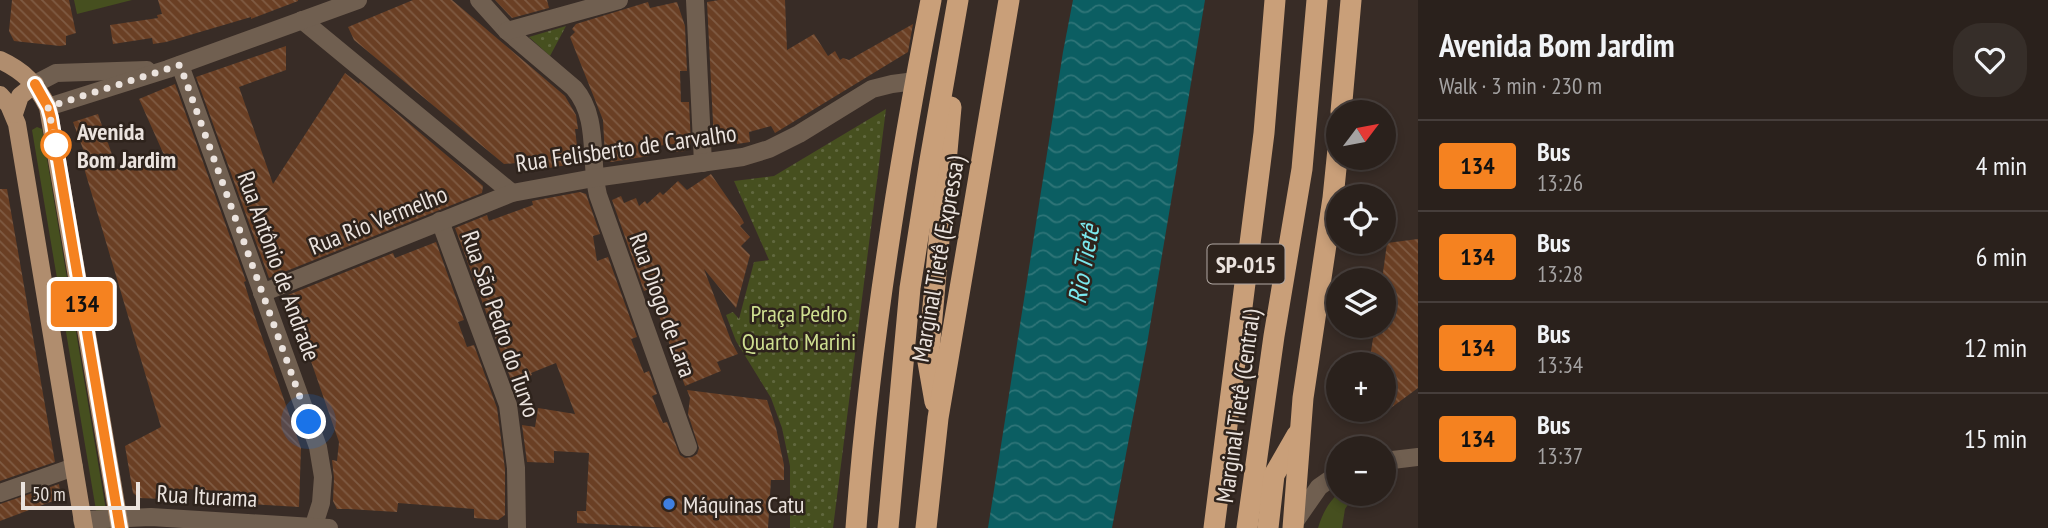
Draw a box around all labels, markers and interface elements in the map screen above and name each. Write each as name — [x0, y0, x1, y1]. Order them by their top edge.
text: Avenida Bom Jardim — [1439, 23, 1675, 66]
button: heart — [1953, 23, 2027, 97]
text: Walk · 3 min · 230 m — [1439, 71, 1602, 100]
north arrow — [1326, 100, 1396, 170]
map controls — [1326, 100, 1396, 506]
place label: Avenida Bom Jardim — [76, 116, 176, 175]
street label: Rua Felisberto de Carvalho — [514, 117, 738, 179]
marker: Avenida Bom Jardim — [41, 130, 71, 160]
text: Bus — [1537, 135, 1570, 168]
text: 4 min — [1976, 149, 2027, 182]
text: 134 — [1460, 150, 1495, 181]
street label: Marginal Tietê (Expressa) — [905, 153, 971, 364]
street label: Rua Antônio de Andrade — [230, 167, 328, 365]
text: 13:26 — [1537, 168, 1583, 197]
street label: Rua Rio Vermelho — [304, 178, 452, 262]
button: locate — [1326, 184, 1396, 254]
water label: Rio Tietê — [1060, 220, 1107, 306]
text: Bus — [1537, 226, 1570, 259]
street label: Rua São Pedro do Turvo — [455, 227, 547, 421]
street label: Rua Diogo de Lara — [623, 229, 703, 381]
text: 6 min — [1976, 240, 2027, 273]
text: 134 — [1460, 241, 1495, 272]
road number: SP-015 — [1208, 244, 1284, 284]
text: 13:28 — [1537, 259, 1583, 288]
button: layers — [1326, 268, 1396, 338]
line badge: 134 — [42, 281, 122, 327]
text: 134 — [65, 288, 99, 319]
park label: Praça Pedro Quarto Marini — [742, 298, 856, 357]
street label: Marginal Tietê (Central) — [1209, 307, 1267, 505]
text: Bus — [1537, 317, 1570, 350]
text: 12 min — [1964, 331, 2027, 364]
text: 134 — [1460, 332, 1495, 363]
text: 13:34 — [1537, 350, 1583, 379]
button: + — [1326, 352, 1396, 422]
your location — [291, 404, 326, 439]
text: Bus — [1537, 408, 1570, 441]
text: 15 min — [1964, 422, 2027, 455]
text: 134 — [1460, 423, 1495, 454]
button: − — [1326, 436, 1396, 506]
text: 13:37 — [1537, 441, 1583, 470]
street label: Rua Iturama — [156, 478, 258, 514]
scale bar — [21, 479, 140, 511]
text: 50 m — [32, 482, 66, 506]
place label: Máquinas Catu — [683, 489, 805, 520]
marker: Máquinas Catu — [661, 496, 677, 512]

